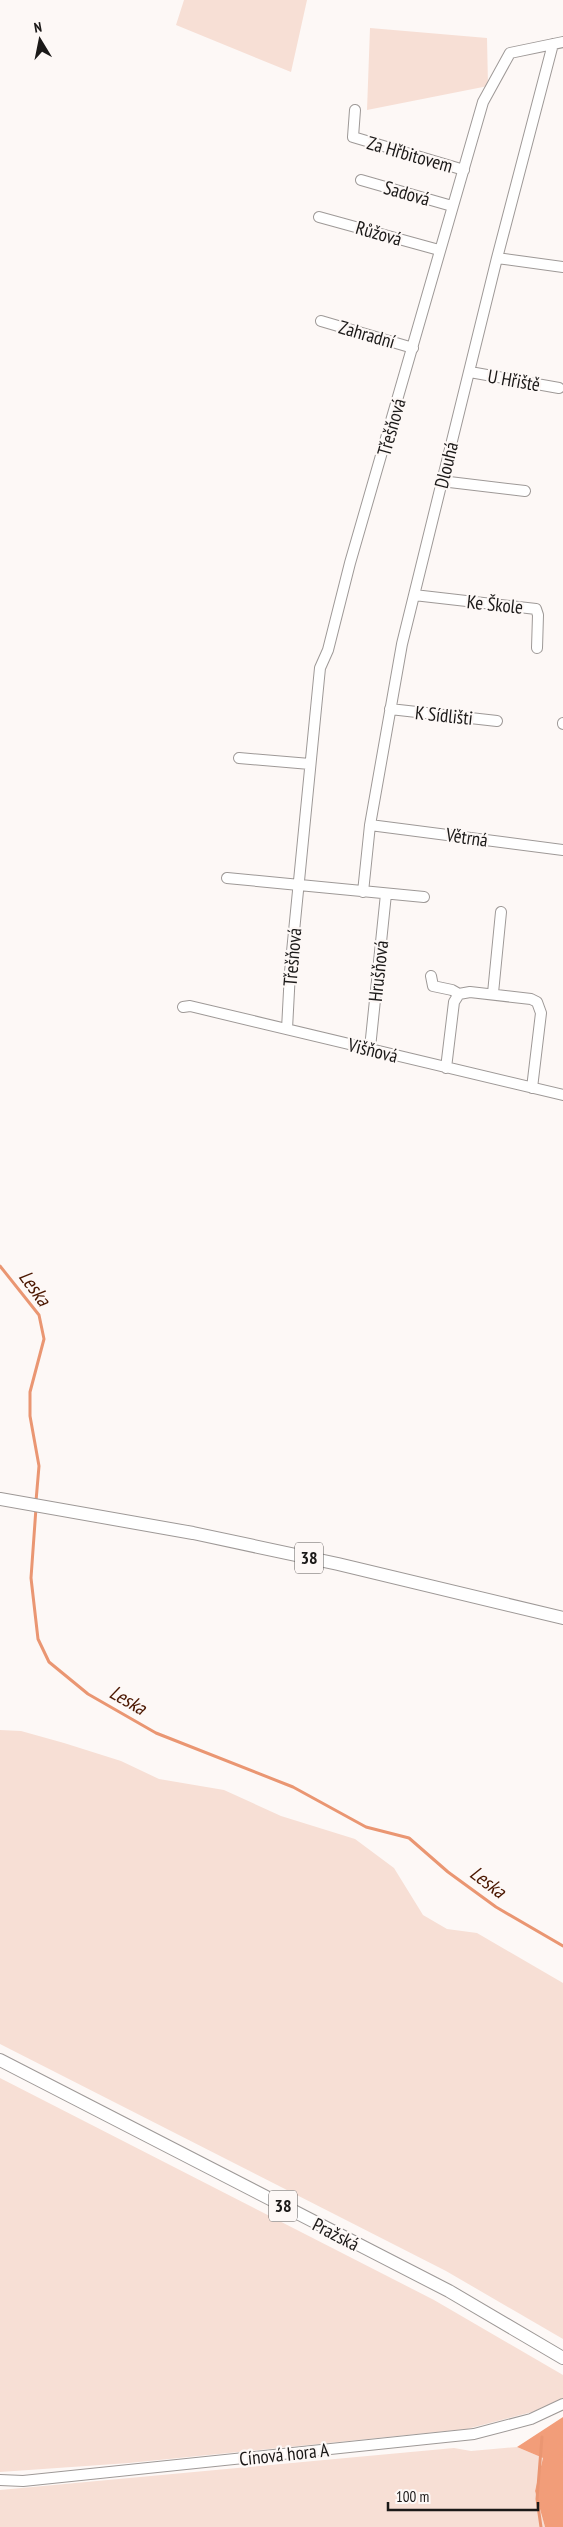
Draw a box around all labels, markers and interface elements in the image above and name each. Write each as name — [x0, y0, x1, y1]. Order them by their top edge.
north arrow — [15, 15, 65, 65]
text: N — [32, 18, 43, 37]
street label: Za Hřbitovem — [364, 130, 456, 178]
street label: Sadová — [381, 175, 433, 211]
street label: Růžová — [353, 215, 405, 251]
street label: Zahradní — [336, 315, 398, 353]
street label: U Hřiště — [486, 364, 542, 396]
street label: Třešňová — [371, 395, 411, 459]
street label: Dlouhá — [429, 439, 463, 491]
street label: Ke Škole — [466, 589, 524, 619]
street label: K Sídlišti — [414, 700, 474, 730]
street label: Větrná — [443, 822, 490, 852]
street label: Třešňová — [277, 927, 307, 987]
street label: Hrušňová — [363, 939, 393, 1003]
street label: Višňová — [345, 1032, 400, 1068]
water label: Leska — [13, 1265, 57, 1312]
road number: 38 — [295, 1542, 323, 1574]
water label: Leska — [105, 1679, 152, 1721]
water label: Leska — [465, 1860, 512, 1904]
road number: 38 — [269, 2190, 297, 2222]
street label: Pražská — [309, 2212, 363, 2256]
street label: Cínová hora A — [238, 2437, 330, 2471]
scale bar — [388, 2480, 538, 2512]
text: 100 m — [396, 2487, 429, 2506]

